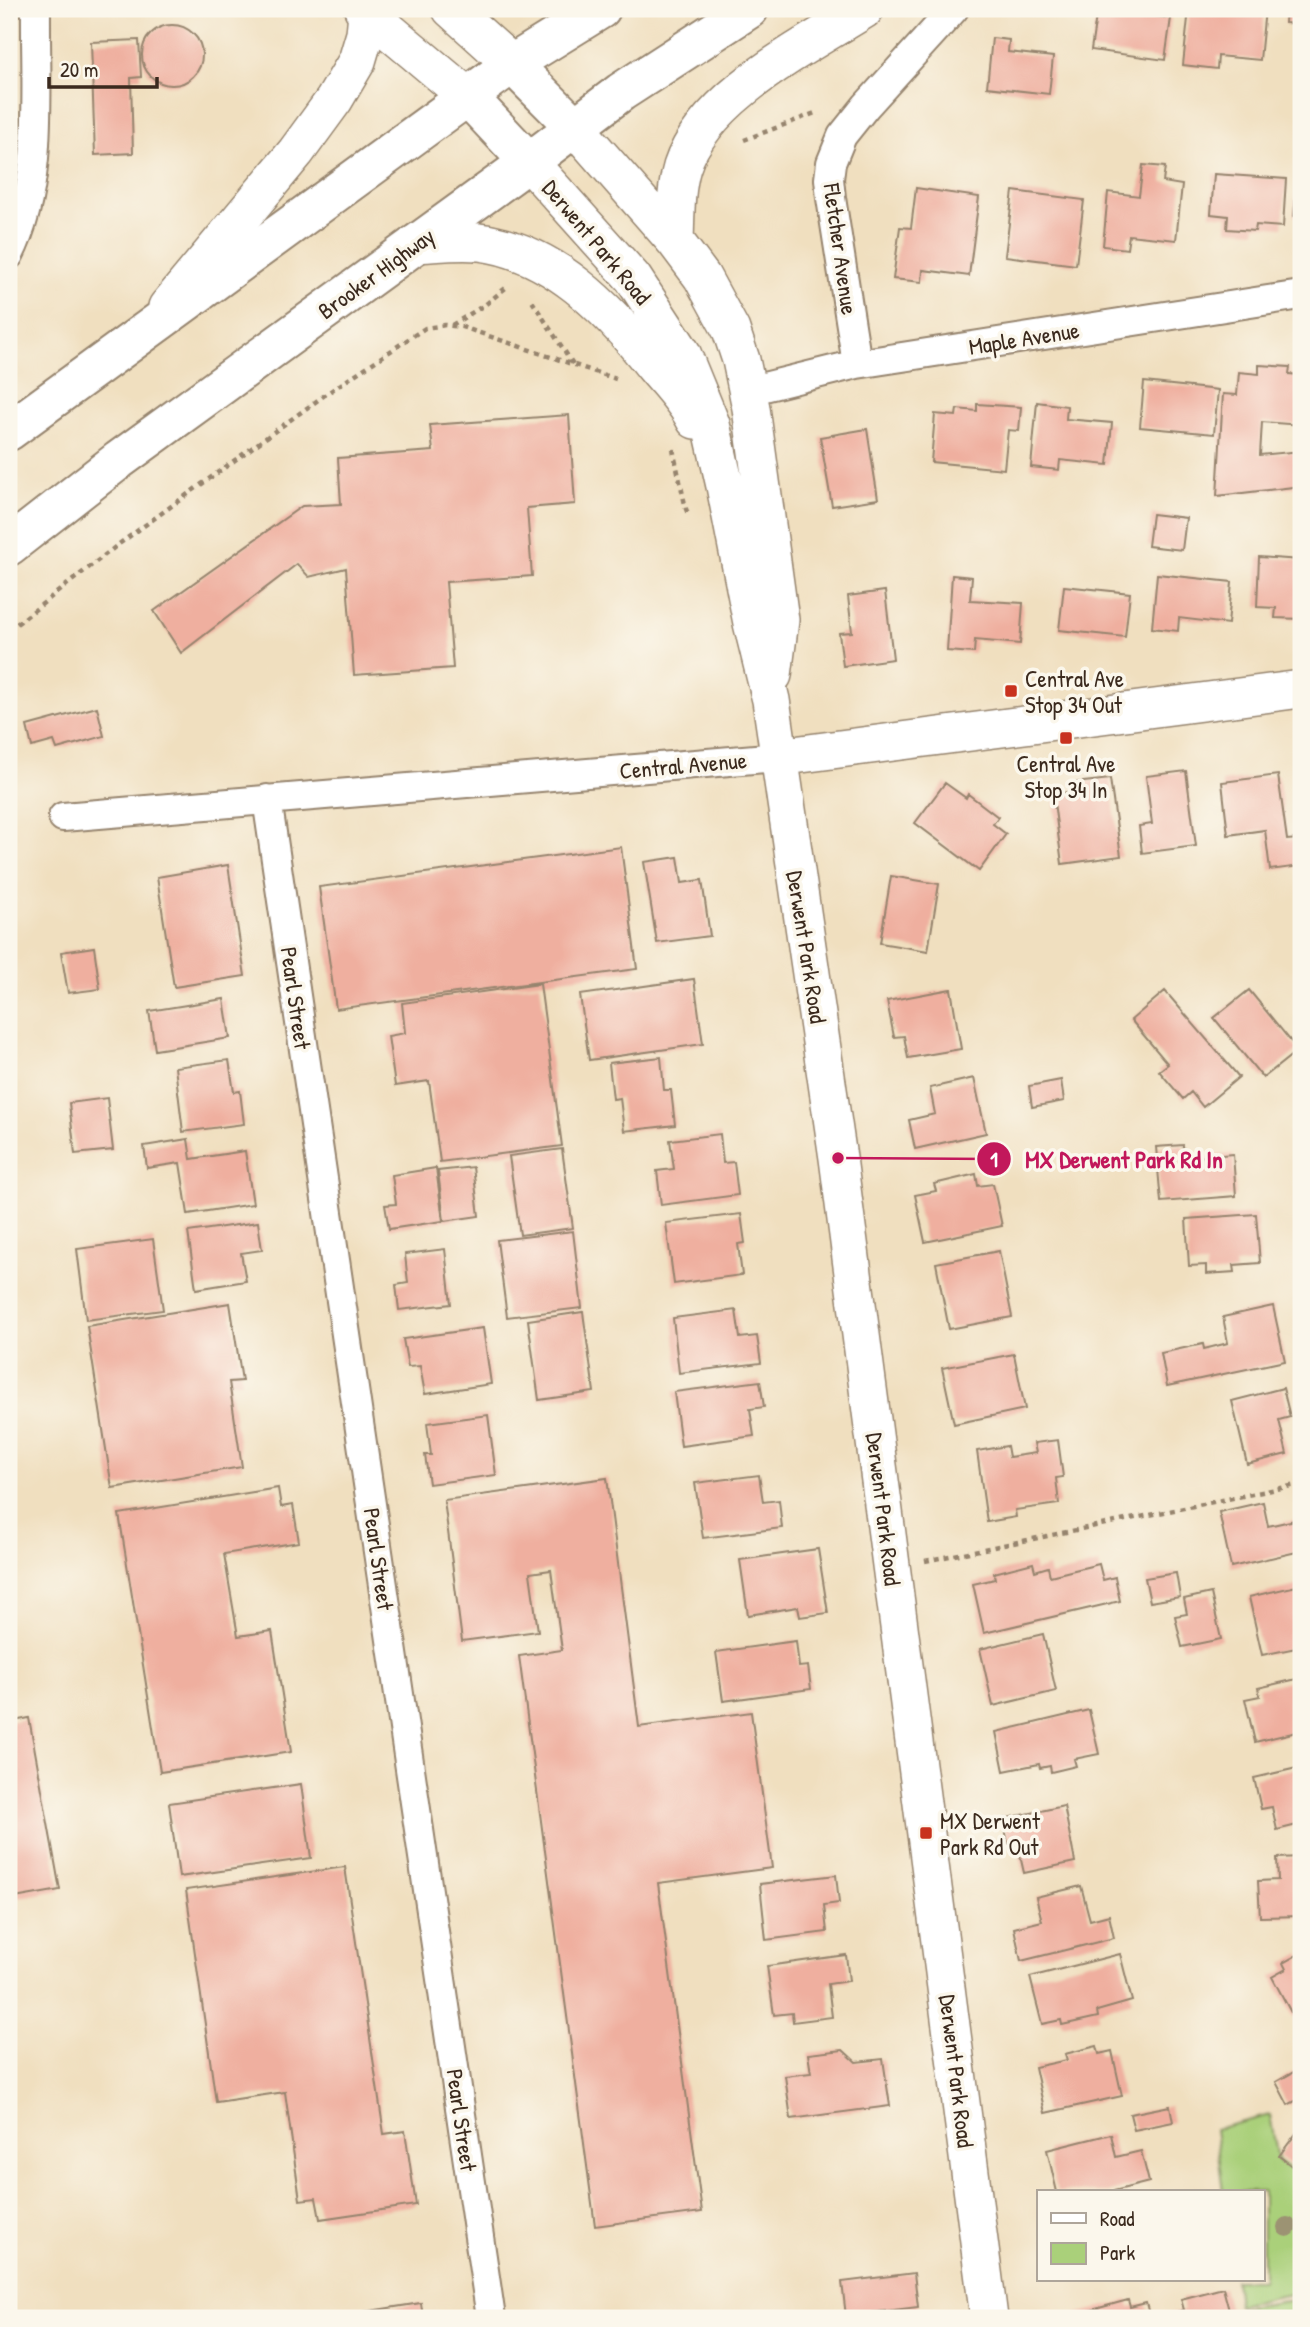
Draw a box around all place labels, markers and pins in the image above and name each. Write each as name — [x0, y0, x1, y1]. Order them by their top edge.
place label: Central Ave Stop 34 Out — [1025, 663, 1124, 720]
marker: Central Ave Stop 34 Out — [1003, 683, 1019, 699]
marker: Central Ave Stop 34 In — [1058, 730, 1074, 746]
place label: Central Ave Stop 34 In — [1017, 748, 1115, 805]
callout: MX Derwent Park Rd In — [977, 1137, 1237, 1182]
place label: MX Derwent Park Rd Out — [940, 1805, 1041, 1862]
marker: MX Derwent Park Rd Out — [918, 1825, 934, 1841]

